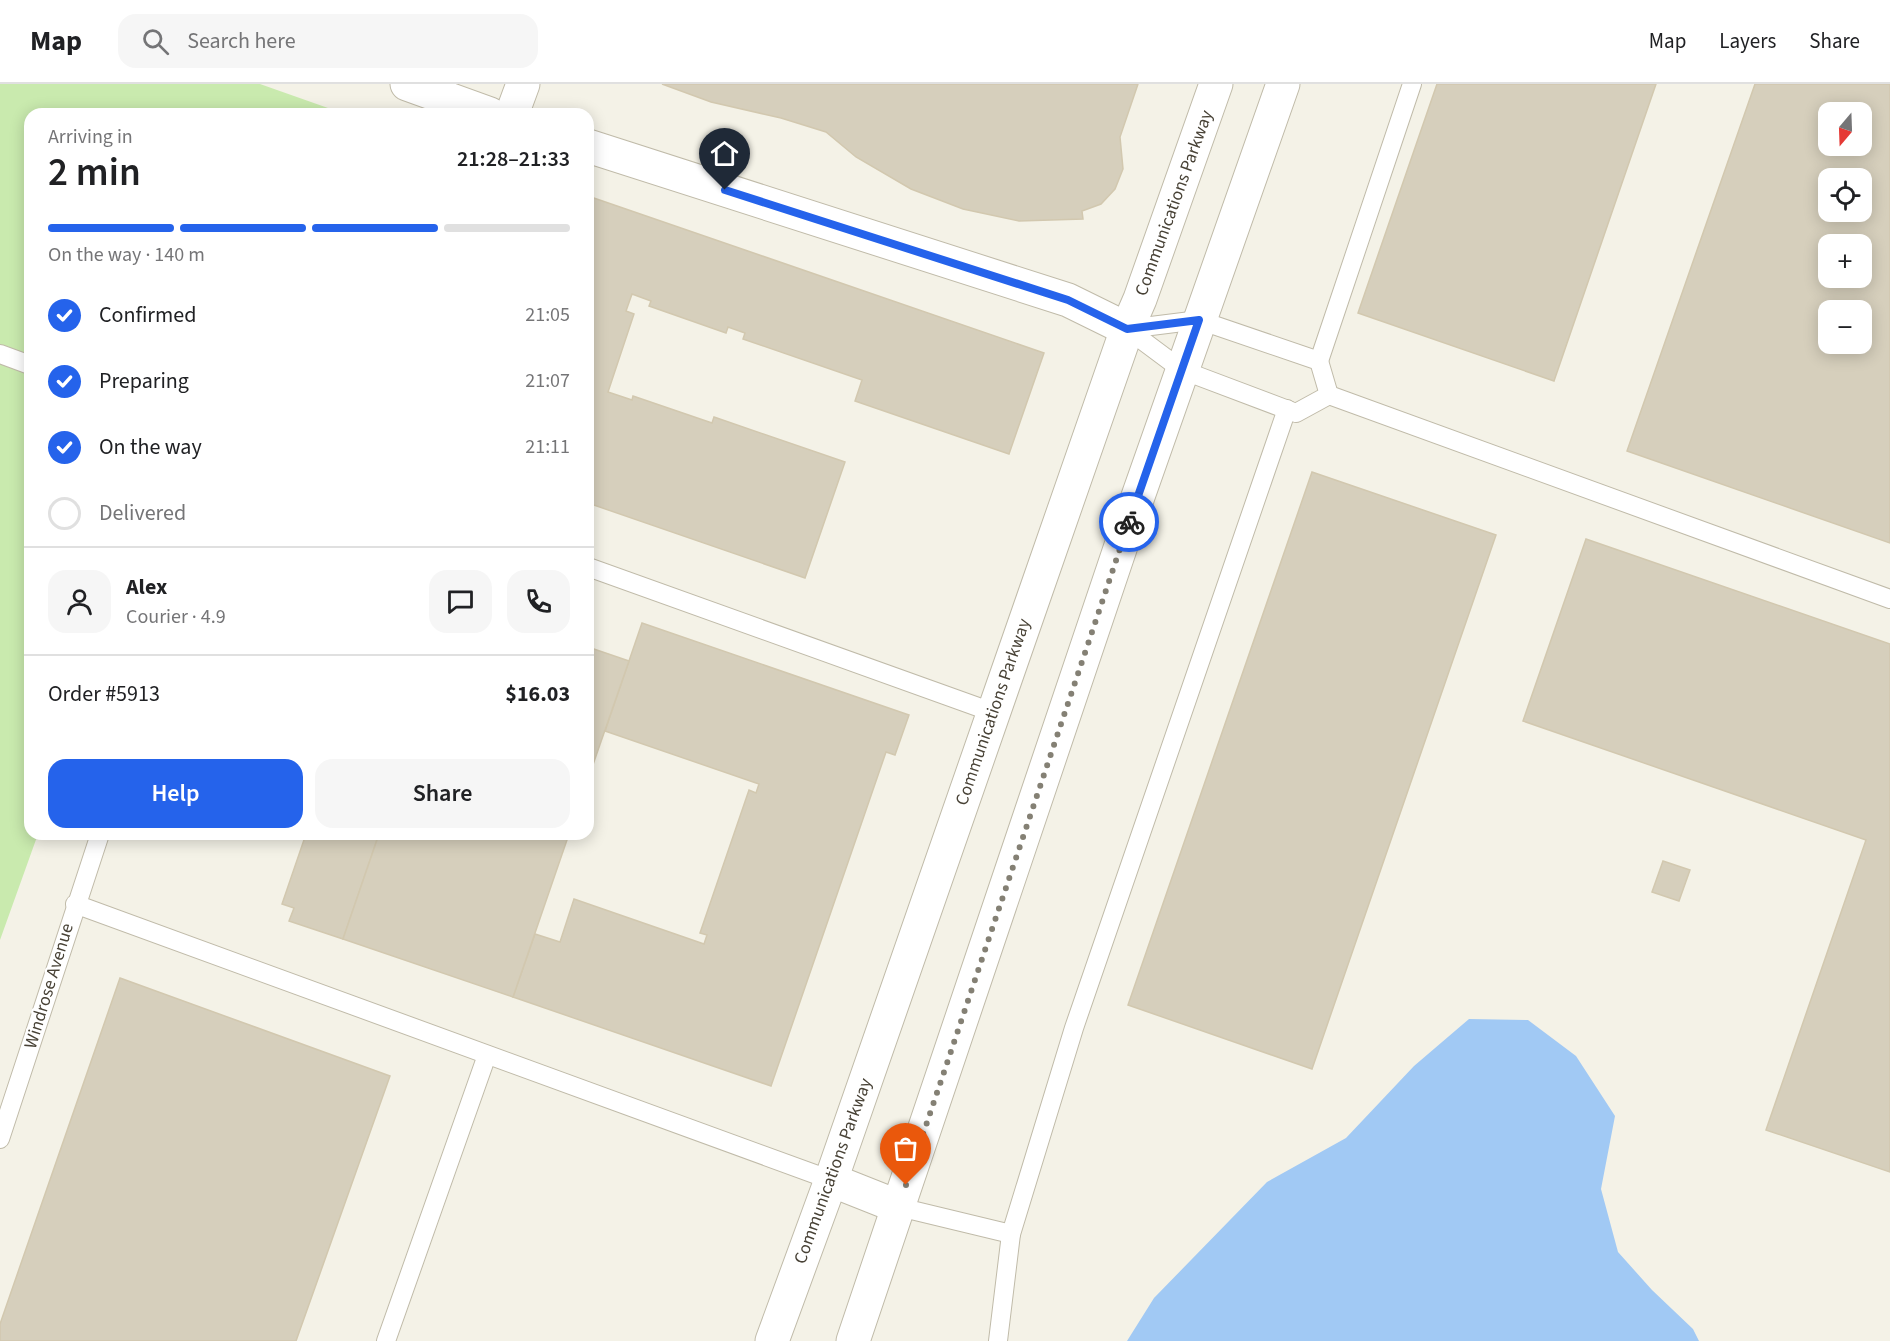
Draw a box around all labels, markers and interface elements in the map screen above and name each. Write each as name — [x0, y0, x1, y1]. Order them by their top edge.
search box — [118, 14, 538, 68]
text: Map — [30, 21, 82, 61]
icon: search — [139, 25, 172, 58]
text: Search here — [187, 25, 296, 57]
text: Map — [1649, 26, 1686, 56]
text: Layers — [1719, 26, 1776, 56]
text: Share — [1809, 26, 1860, 56]
north arrow — [1818, 102, 1872, 156]
map controls — [1818, 102, 1872, 354]
street label: Communications Parkway — [1129, 106, 1219, 299]
text: Arriving in — [48, 123, 133, 151]
pin — [699, 128, 750, 190]
icon: home — [708, 137, 741, 170]
text: 21:28–21:33 — [457, 143, 570, 175]
text: 2 min — [48, 145, 141, 201]
button: locate — [1818, 168, 1872, 222]
button: + — [1818, 234, 1872, 288]
text: On the way · 140 m — [48, 241, 205, 269]
icon: check — [48, 299, 81, 332]
text: Confirmed — [99, 299, 196, 331]
button: − — [1818, 300, 1872, 354]
text: 21:05 — [525, 301, 570, 329]
icon: check — [48, 365, 81, 398]
text: Preparing — [99, 365, 189, 397]
text: 21:07 — [525, 367, 570, 395]
icon: check — [48, 431, 81, 464]
text: On the way — [99, 431, 202, 463]
text: 21:11 — [525, 433, 570, 461]
courier — [1099, 492, 1159, 552]
text: Delivered — [99, 497, 186, 529]
icon: bike — [1113, 506, 1146, 539]
button: person — [48, 570, 111, 633]
button: chat — [429, 570, 492, 633]
button: phone — [507, 570, 570, 633]
text: Alex — [126, 571, 167, 603]
text: Courier · 4.9 — [126, 603, 226, 631]
street label: Communications Parkway — [949, 615, 1037, 809]
text: Order #5913 — [48, 678, 160, 710]
text: $16.03 — [505, 678, 570, 710]
button: Help — [48, 759, 303, 828]
button: Share — [315, 759, 570, 828]
street label: Windrose Avenue — [18, 920, 80, 1052]
street label: Communications Parkway — [788, 1074, 878, 1267]
pin — [880, 1123, 931, 1185]
icon: bag — [889, 1132, 922, 1165]

